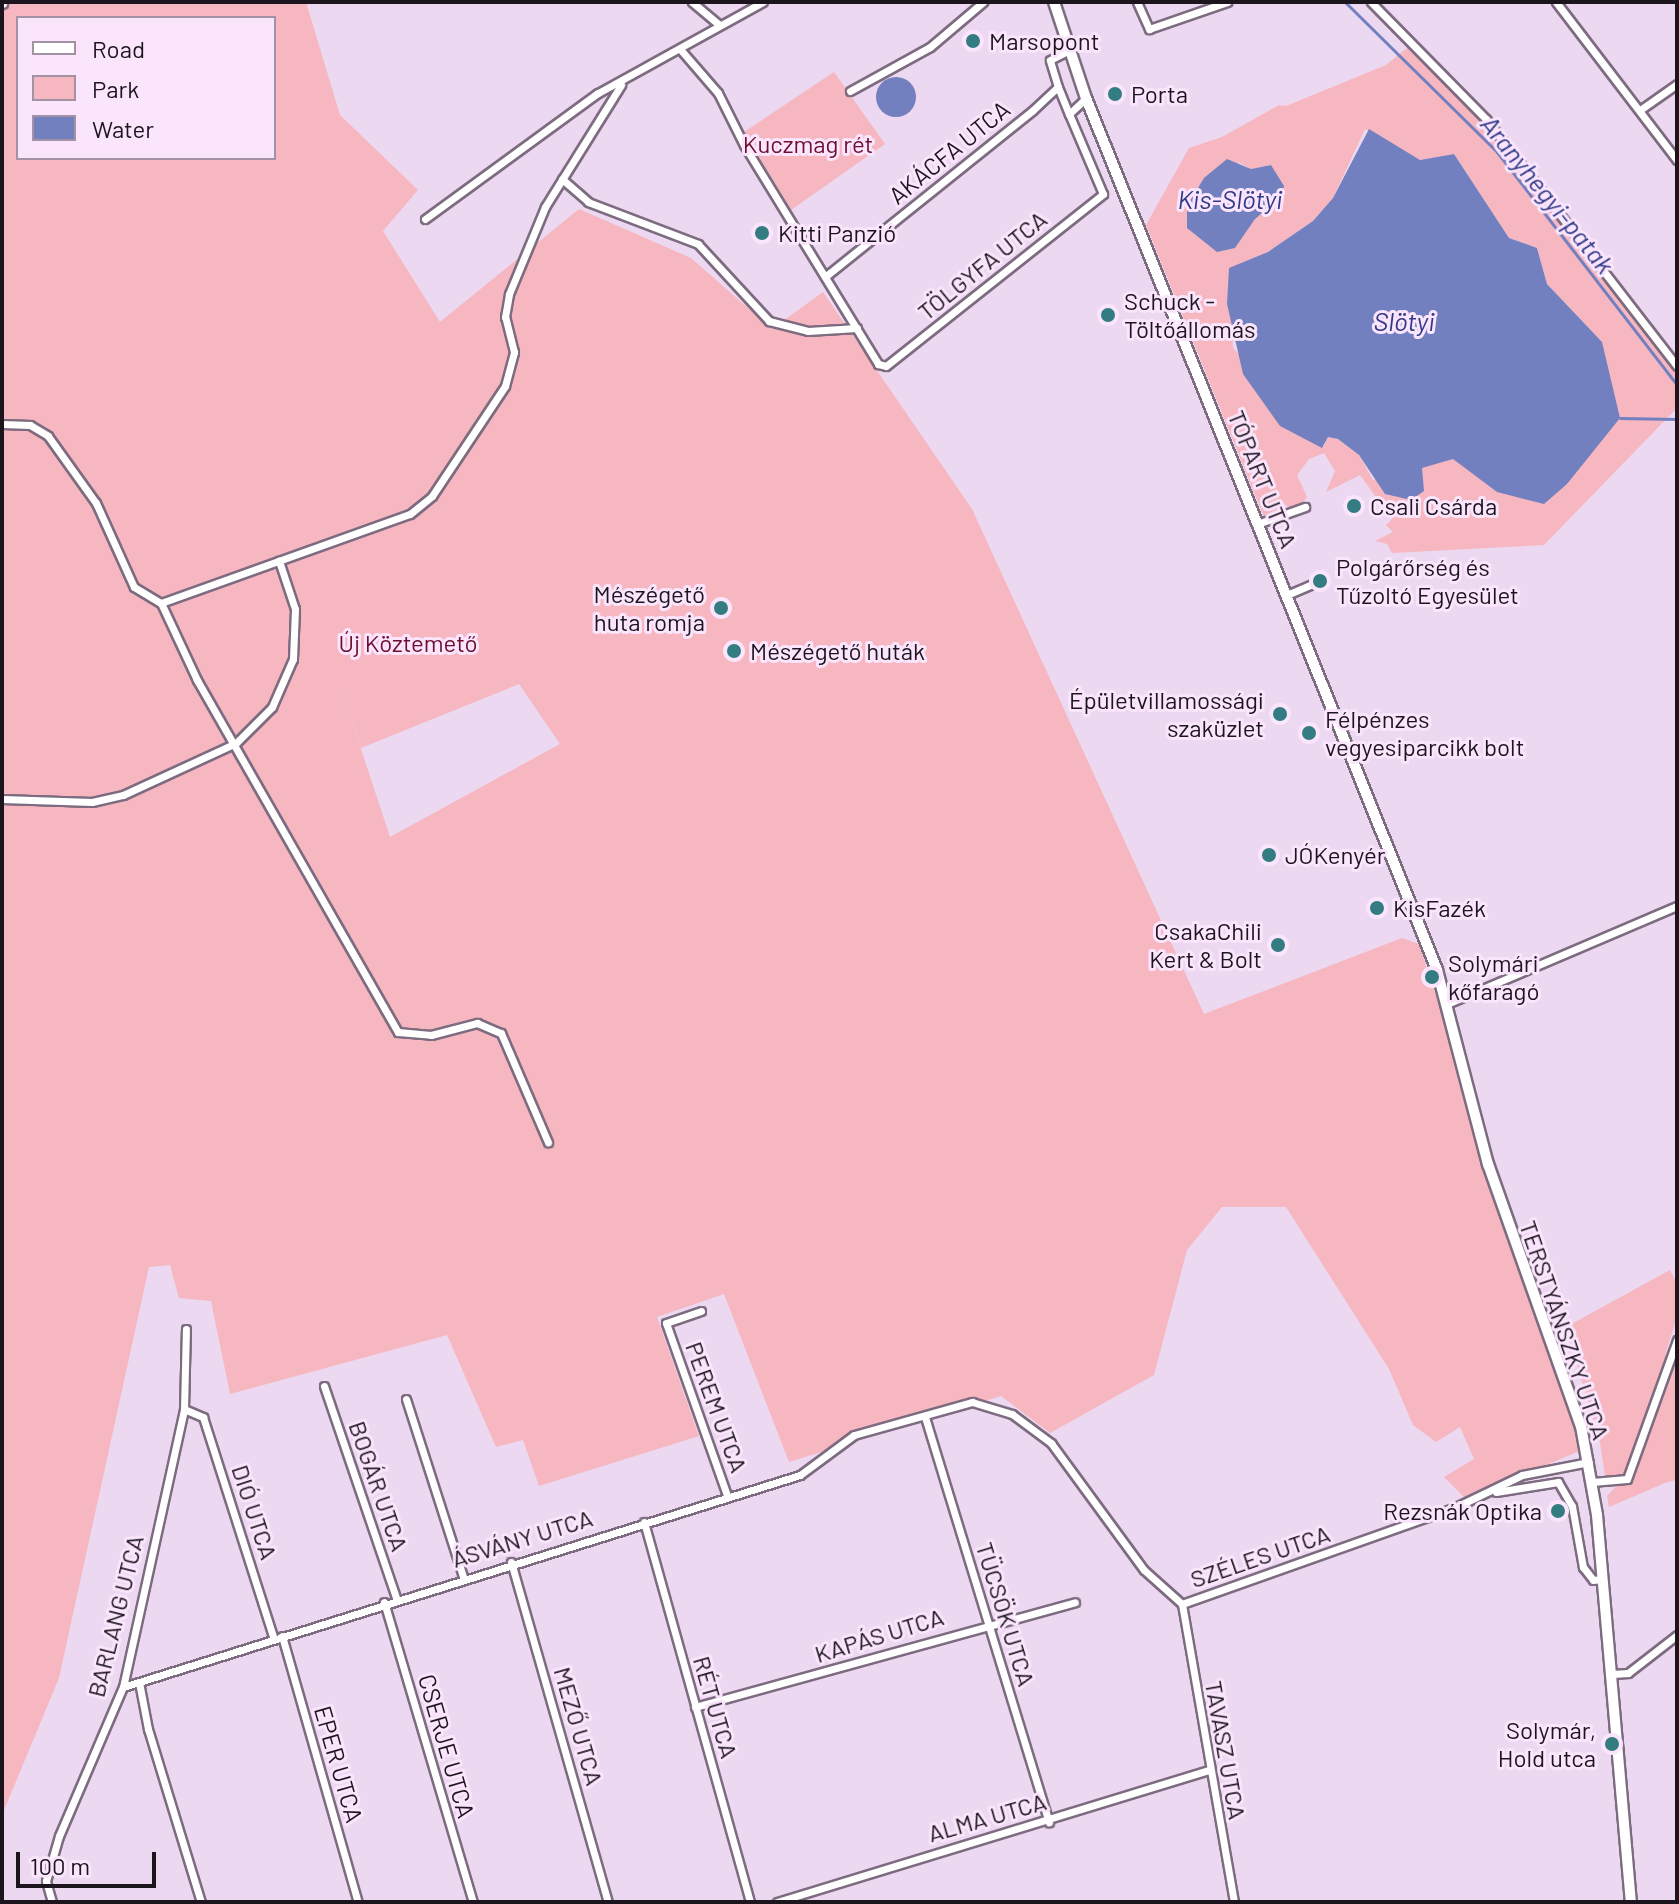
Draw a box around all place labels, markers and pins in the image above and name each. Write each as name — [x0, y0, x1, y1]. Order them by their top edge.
place label: Marsopont — [989, 27, 1100, 55]
marker: Marsopont — [964, 32, 982, 50]
place label: Porta — [1131, 80, 1188, 108]
marker: Porta — [1106, 85, 1124, 103]
place label: Kitti Panzió — [778, 219, 896, 247]
marker: Kitti Panzió — [753, 224, 771, 242]
place label: Schuck - Töltőállomás — [1124, 287, 1256, 343]
marker: Schuck - Töltőállomás — [1099, 306, 1117, 324]
place label: Csali Csárda — [1370, 492, 1497, 520]
marker: Csali Csárda — [1345, 497, 1363, 515]
place label: Polgárőrség és Tűzoltó Egyesület — [1336, 553, 1519, 609]
marker: Polgárőrség és Tűzoltó Egyesület — [1311, 572, 1329, 590]
place label: Mészégető huta romja — [594, 580, 705, 636]
marker: Mészégető huta romja — [712, 599, 730, 617]
place label: Mészégető huták — [750, 637, 925, 665]
marker: Mészégető huták — [725, 642, 743, 660]
place label: Épületvillamossági szaküzlet — [1069, 686, 1264, 742]
marker: Épületvillamossági szaküzlet — [1271, 705, 1289, 723]
place label: Félpénzes vegyesiparcikk bolt — [1325, 705, 1524, 761]
marker: Félpénzes vegyesiparcikk bolt — [1300, 724, 1318, 742]
place label: JÓKenyér — [1285, 841, 1385, 869]
marker: JÓKenyér — [1260, 846, 1278, 864]
place label: KisFazék — [1393, 894, 1486, 922]
marker: KisFazék — [1368, 899, 1386, 917]
place label: CsakaChili Kert & Bolt — [1149, 917, 1262, 973]
marker: CsakaChili Kert & Bolt — [1269, 936, 1287, 954]
place label: Solymári kőfaragó — [1448, 949, 1539, 1005]
marker: Solymári kőfaragó — [1423, 968, 1441, 986]
place label: Rezsnák Optika — [1383, 1497, 1542, 1525]
marker: Rezsnák Optika — [1549, 1502, 1567, 1520]
place label: Solymár, Hold utca — [1498, 1716, 1596, 1772]
marker: Solymár, Hold utca — [1603, 1735, 1621, 1753]

